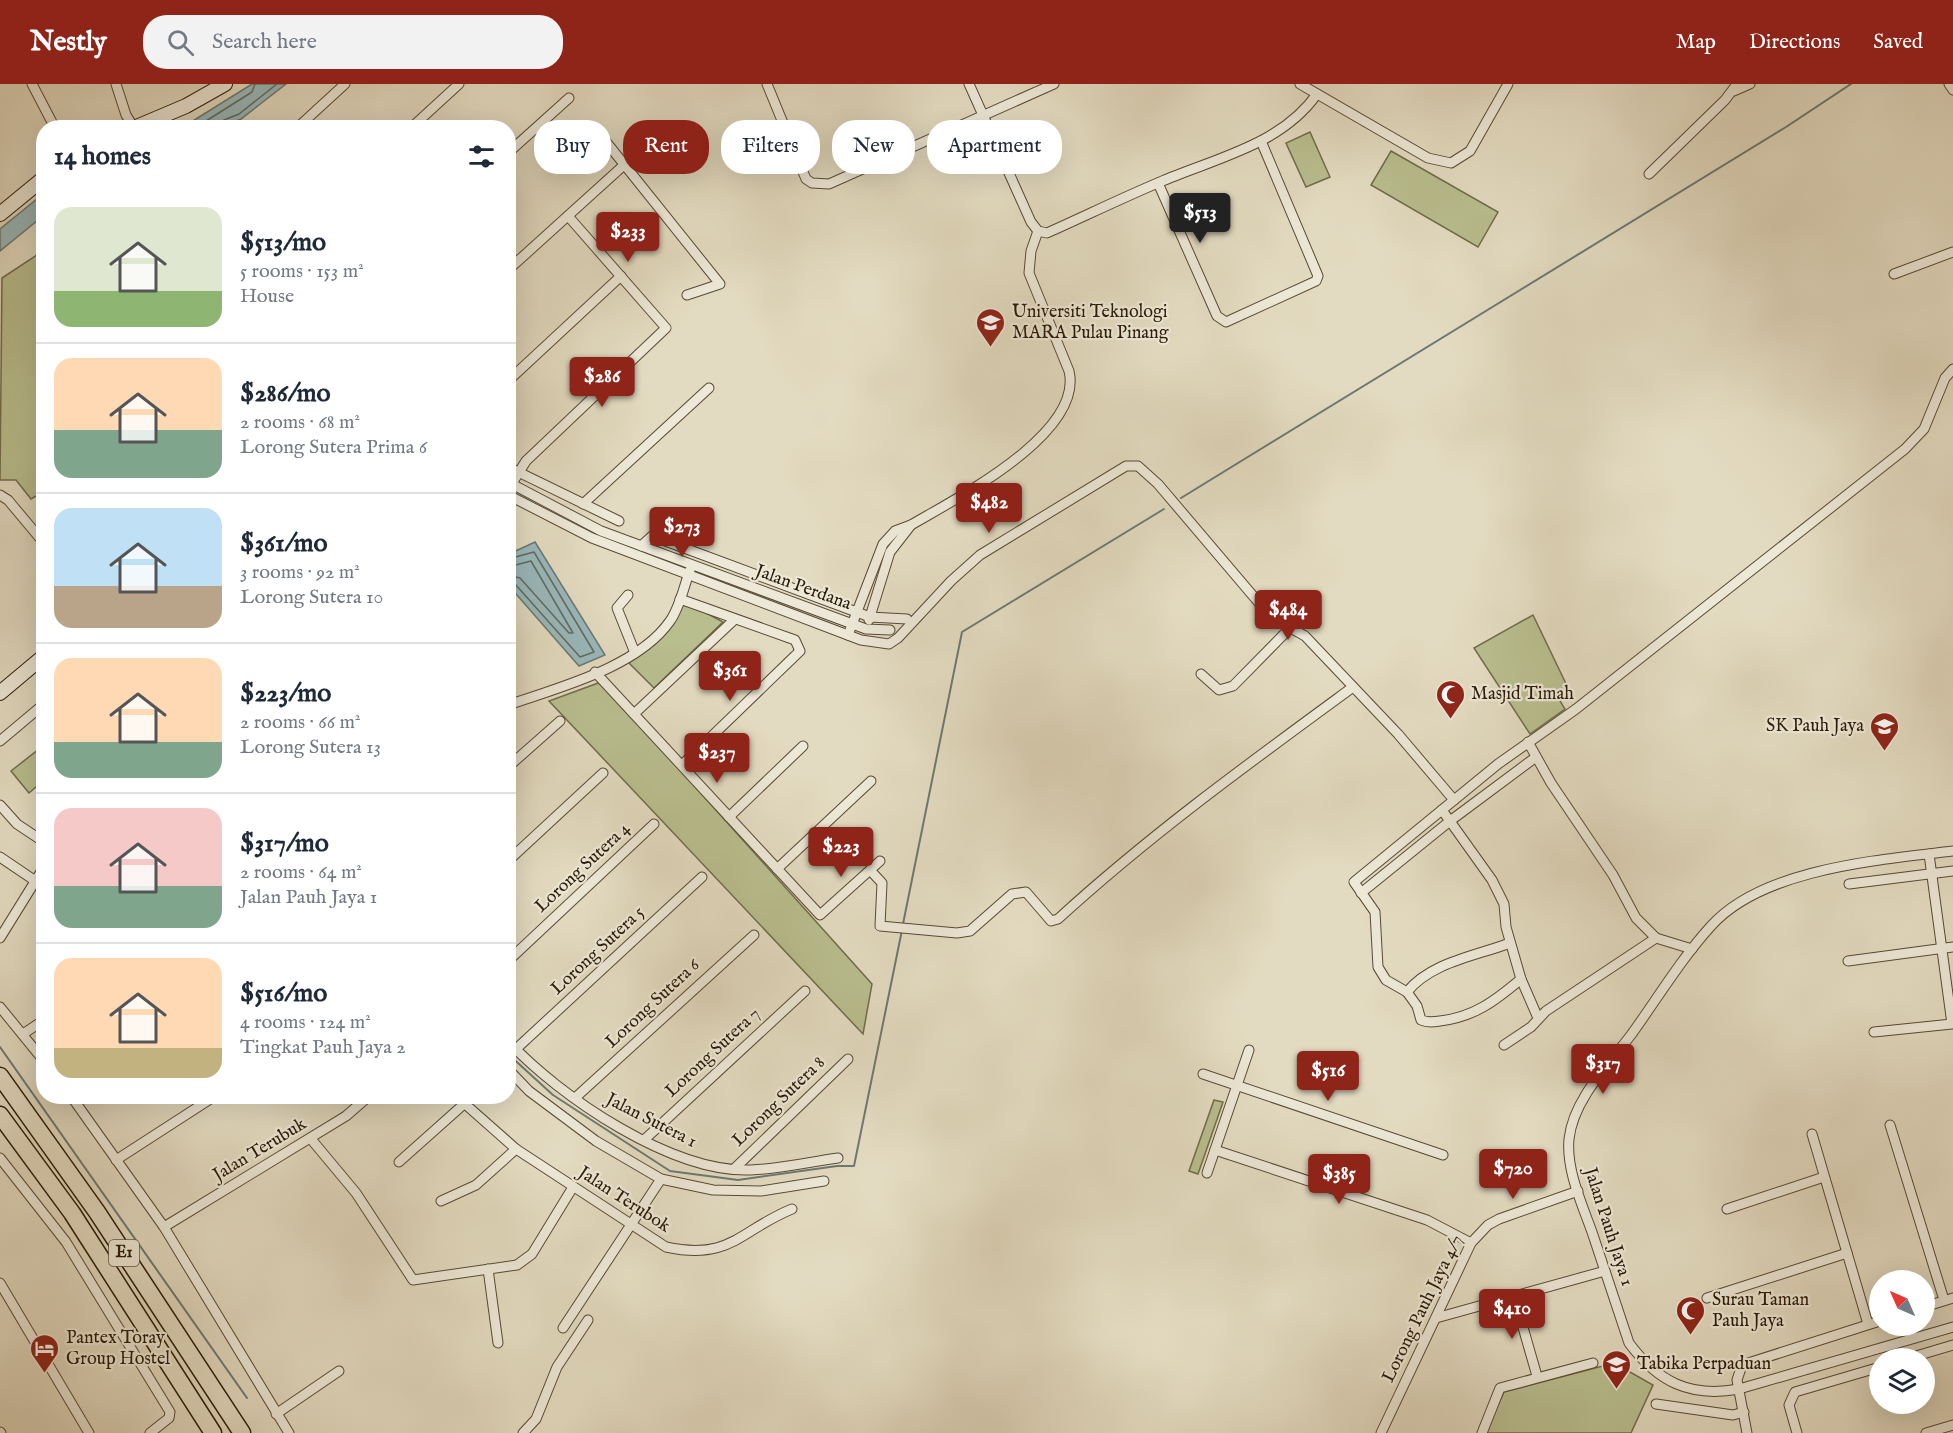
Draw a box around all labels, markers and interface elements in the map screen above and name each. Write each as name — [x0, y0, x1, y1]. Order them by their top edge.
search box — [143, 15, 563, 69]
text: Nestly — [30, 25, 107, 60]
icon: search — [164, 26, 197, 59]
text: Search here — [212, 28, 317, 56]
text: Map — [1676, 29, 1716, 56]
text: Directions — [1749, 29, 1840, 56]
text: Saved — [1873, 29, 1923, 56]
chip: Buy — [534, 120, 611, 174]
chip: Rent — [623, 120, 709, 174]
chip: Filters — [721, 120, 820, 174]
chip: New — [832, 120, 915, 174]
chip: Apartment — [927, 120, 1062, 174]
text: 14 homes — [54, 140, 151, 173]
icon: filters — [465, 140, 498, 173]
pin: $513 — [1164, 193, 1236, 244]
text: $513 — [1183, 200, 1217, 225]
pin: $233 — [592, 212, 664, 263]
text: $233 — [610, 219, 646, 244]
text: $513/mo — [240, 226, 326, 259]
icon: home — [102, 231, 174, 303]
text: 5 rooms · 153 m² — [240, 259, 364, 284]
text: House — [240, 284, 294, 309]
place label: Universiti Teknologi MARA Pulau Pinang — [1012, 301, 1169, 345]
school or university icon: Universiti Teknologi MARA Pulau Pinang — [975, 306, 1007, 348]
pin: $286 — [566, 357, 638, 408]
text: $286 — [584, 364, 620, 389]
text: $286/mo — [240, 377, 331, 410]
icon: home — [102, 382, 174, 454]
text: 2 rooms · 68 m² — [240, 410, 360, 435]
text: Lorong Sutera Prima 6 — [240, 435, 427, 460]
pin: $482 — [953, 483, 1025, 534]
text: $482 — [970, 490, 1008, 515]
pin: $273 — [646, 507, 718, 558]
text: $273 — [663, 514, 701, 539]
text: $361/mo — [240, 527, 327, 560]
icon: home — [102, 532, 174, 604]
street label: Jalan Perdana — [750, 559, 854, 616]
text: 3 rooms · 92 m² — [240, 560, 360, 585]
text: Lorong Sutera 10 — [240, 585, 383, 610]
pin: $484 — [1252, 590, 1324, 641]
text: $484 — [1269, 597, 1307, 622]
pin: $361 — [694, 651, 766, 702]
text: $361 — [713, 658, 747, 683]
text: $223/mo — [240, 677, 331, 710]
mosque icon: Masjid Timah — [1434, 678, 1466, 720]
icon: home — [102, 682, 174, 754]
place label: Masjid Timah — [1471, 683, 1574, 706]
text: 2 rooms · 66 m² — [240, 710, 361, 735]
school or university icon: SK Pauh Jaya — [1869, 710, 1901, 752]
place label: SK Pauh Jaya — [1766, 715, 1864, 738]
pin: $237 — [681, 733, 753, 784]
text: Lorong Sutera 13 — [240, 735, 381, 760]
text: $237 — [698, 740, 736, 765]
street label: Lorong Sutera 4 — [530, 818, 636, 918]
text: $317/mo — [240, 827, 329, 860]
pin: $223 — [805, 827, 877, 878]
icon: home — [102, 832, 174, 904]
text: $223 — [822, 834, 860, 859]
text: 2 rooms · 64 m² — [240, 860, 362, 885]
text: Jalan Pauh Jaya 1 — [240, 885, 377, 910]
street label: Lorong Sutera 5 — [546, 901, 650, 1000]
street label: Lorong Sutera 6 — [601, 954, 705, 1054]
text: $516/mo — [240, 977, 327, 1010]
icon: home — [102, 982, 174, 1054]
street label: Lorong Sutera 7 — [661, 1003, 765, 1103]
text: 4 rooms · 124 m² — [240, 1010, 371, 1035]
text: Tingkat Pauh Jaya 2 — [240, 1035, 406, 1060]
pin: $317 — [1567, 1044, 1639, 1095]
pin: $516 — [1292, 1051, 1364, 1102]
text: $317 — [1585, 1051, 1621, 1076]
street label: Lorong Sutera 8 — [728, 1052, 830, 1152]
text: $516 — [1311, 1058, 1345, 1083]
street label: Jalan Sutera 1 — [600, 1087, 700, 1154]
street label: Jalan Terubuk — [207, 1113, 311, 1188]
pin: $720 — [1477, 1149, 1549, 1200]
pin: $385 — [1303, 1154, 1375, 1205]
text: $720 — [1493, 1156, 1533, 1181]
street label: Jalan Terubok — [572, 1161, 675, 1239]
text: $385 — [1322, 1161, 1356, 1186]
street label: Jalan Pauh Jaya 1 — [1577, 1163, 1638, 1289]
street label: Lorong Pauh Jaya 4/7 — [1377, 1231, 1469, 1387]
road number: E1 — [109, 1240, 139, 1266]
north arrow — [1869, 1270, 1935, 1336]
map controls — [1869, 1270, 1935, 1414]
pin: $410 — [1476, 1289, 1548, 1340]
place label: Surau Taman Pauh Jaya — [1712, 1289, 1809, 1333]
mosque icon: Surau Taman Pauh Jaya — [1675, 1294, 1707, 1336]
text: $410 — [1493, 1296, 1531, 1321]
place label: Pantex Toray Group Hostel — [66, 1327, 170, 1371]
hotel icon: Pantex Toray Group Hostel — [29, 1332, 61, 1374]
school or university icon: Tabika Perpaduan — [1600, 1348, 1632, 1390]
button: layers — [1869, 1348, 1935, 1414]
place label: Tabika Perpaduan — [1637, 1353, 1772, 1376]

